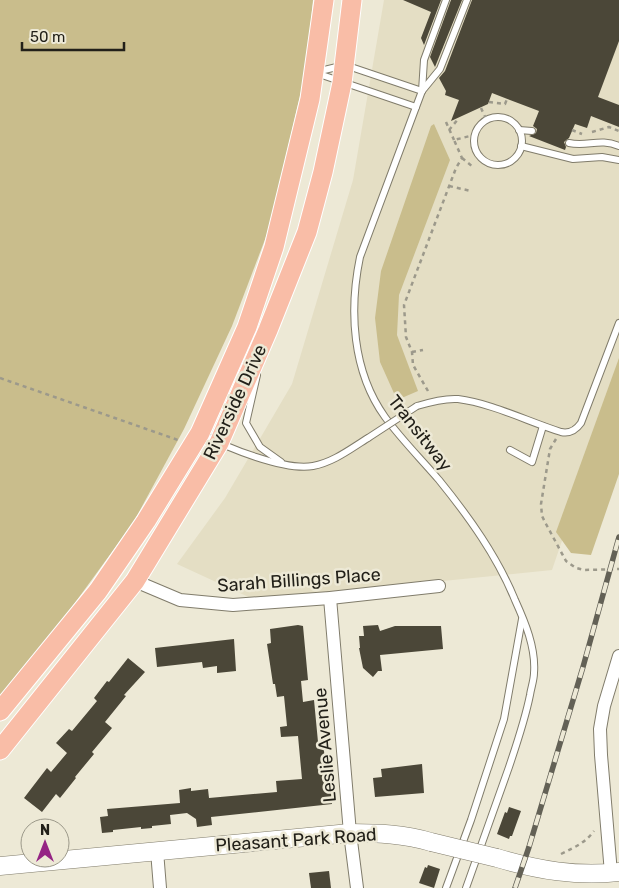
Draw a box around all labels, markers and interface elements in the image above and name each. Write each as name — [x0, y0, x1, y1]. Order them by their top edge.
scale bar — [22, 20, 125, 52]
text: 50 m — [30, 28, 65, 46]
street label: Riverside Drive — [199, 341, 271, 463]
street label: Transitway — [383, 390, 457, 476]
street label: Sarah Billings Place — [217, 563, 381, 597]
street label: Leslie Avenue — [309, 687, 341, 803]
north arrow — [20, 818, 70, 868]
text: N — [40, 822, 50, 839]
street label: Pleasant Park Road — [215, 823, 377, 857]

